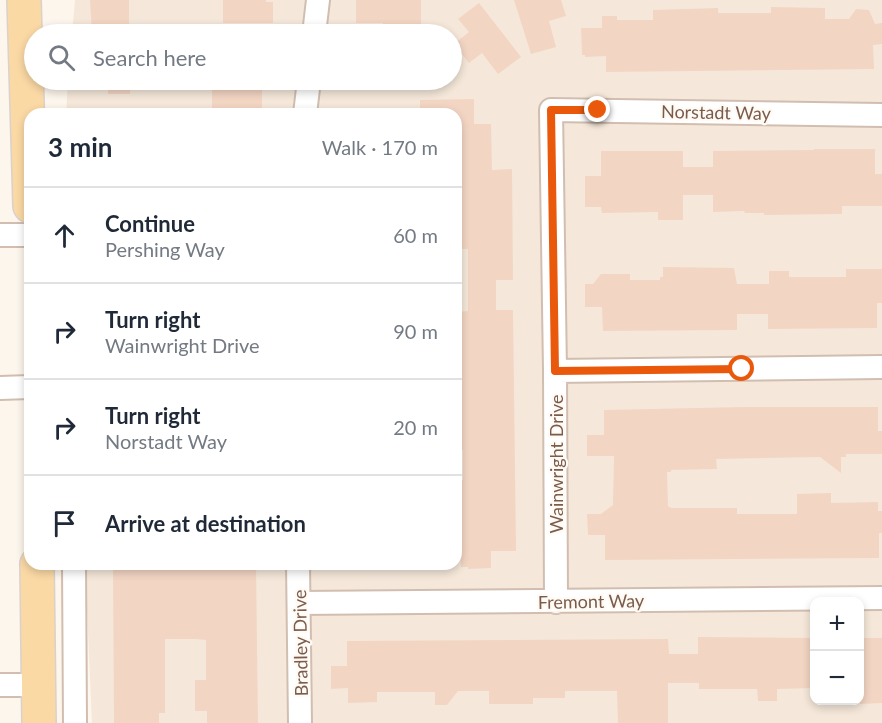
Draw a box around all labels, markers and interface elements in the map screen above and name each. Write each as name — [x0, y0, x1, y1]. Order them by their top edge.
search box — [24, 24, 462, 90]
icon: search — [45, 41, 78, 74]
text: Search here — [93, 44, 206, 71]
route end — [584, 96, 610, 122]
street label: Norstadt Way — [661, 100, 772, 124]
text: 3 min — [48, 131, 112, 163]
text: Walk · 170 m — [322, 135, 438, 159]
text: Continue — [105, 210, 195, 237]
icon: ahead — [48, 219, 81, 252]
text: 60 m — [393, 223, 438, 247]
text: Pershing Way — [105, 237, 225, 261]
text: Turn right — [105, 306, 200, 333]
icon: right — [48, 315, 81, 348]
text: 90 m — [393, 319, 438, 343]
text: Wainwright Drive — [105, 333, 260, 357]
route start — [728, 355, 754, 381]
street label: Wainwright Drive — [545, 394, 567, 534]
text: Turn right — [105, 402, 200, 429]
icon: right — [48, 411, 81, 444]
text: 20 m — [393, 415, 438, 439]
text: Norstadt Way — [105, 429, 227, 453]
icon: arrive — [48, 507, 81, 540]
text: Arrive at destination — [105, 510, 306, 537]
street label: Bradley Drive — [288, 589, 312, 697]
street label: Fremont Way — [538, 589, 645, 613]
map controls — [810, 597, 864, 705]
button: + — [810, 597, 864, 651]
button: − — [810, 651, 864, 705]

